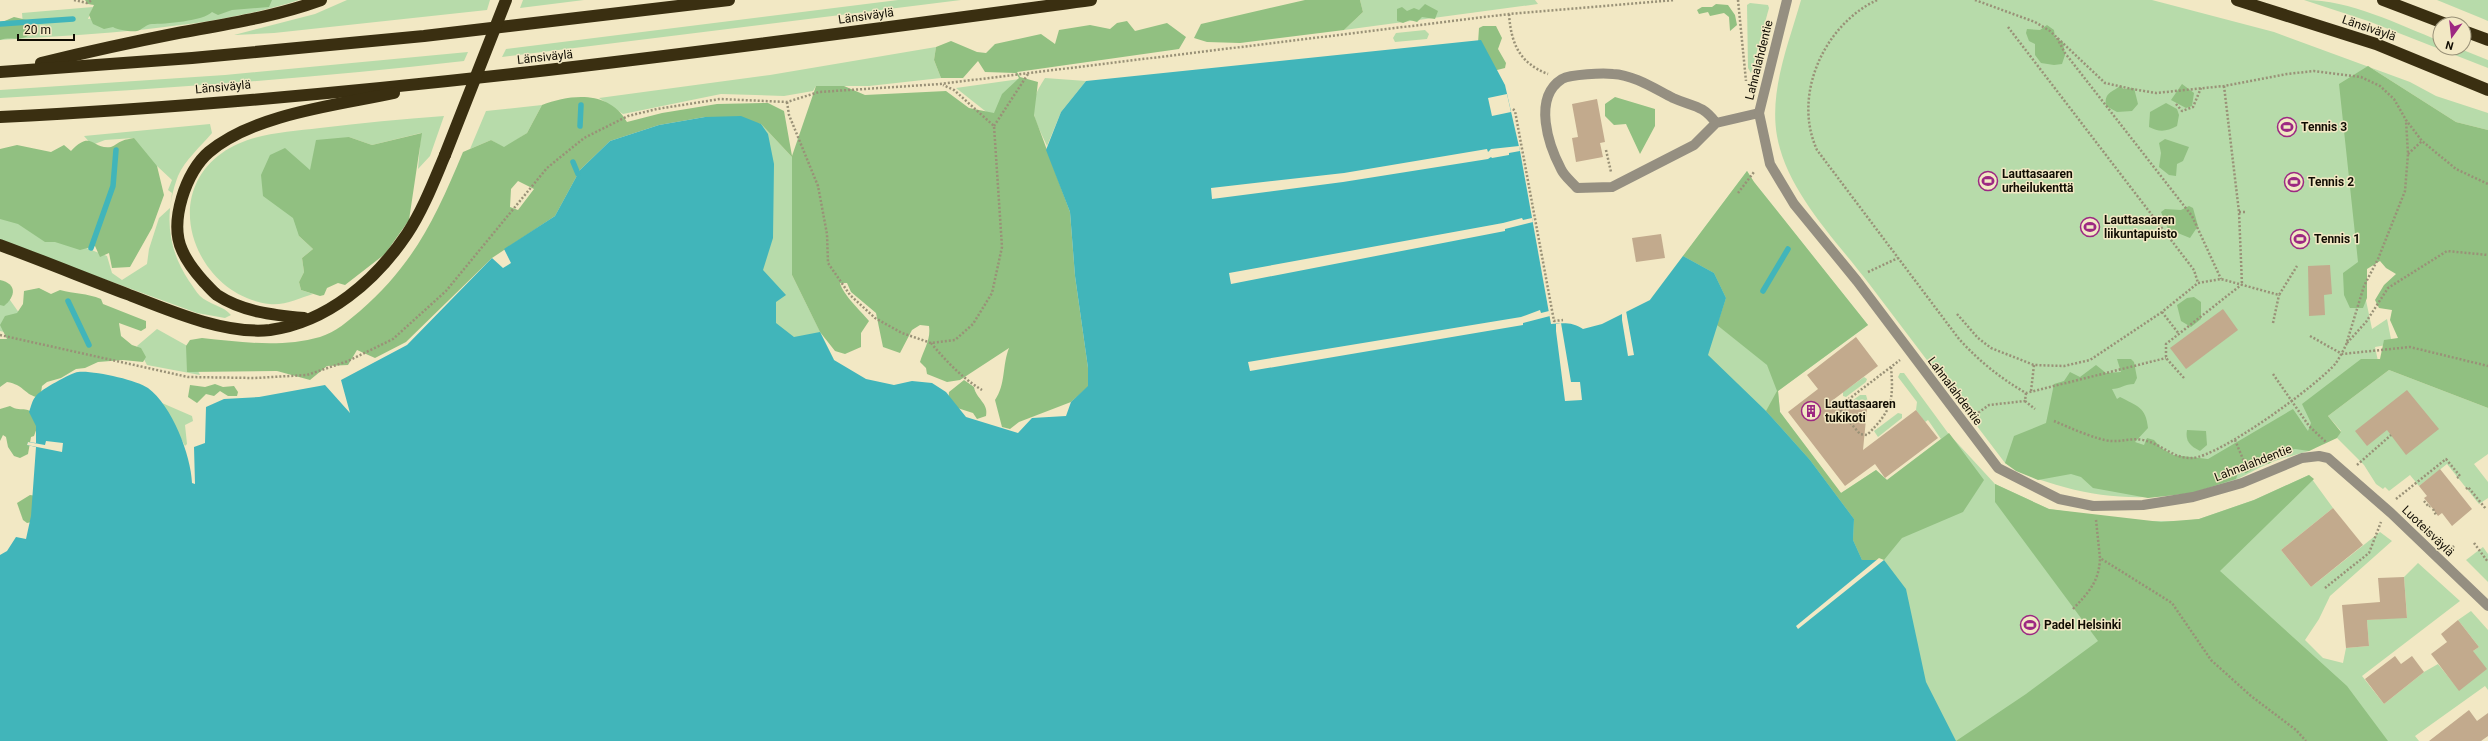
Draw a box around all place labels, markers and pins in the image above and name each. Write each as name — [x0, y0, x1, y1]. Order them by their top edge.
sports icon: Tennis 3 — [2276, 116, 2298, 138]
place label: Tennis 3 — [2301, 120, 2347, 134]
place label: Lauttasaaren urheilukenttä — [2002, 167, 2074, 195]
sports icon: Lauttasaaren urheilukenttä — [1977, 170, 1999, 192]
sports icon: Tennis 2 — [2283, 171, 2305, 193]
place label: Tennis 2 — [2308, 175, 2354, 189]
place label: Lauttasaaren liikuntapuisto — [2104, 213, 2178, 241]
sports icon: Lauttasaaren liikuntapuisto — [2079, 216, 2101, 238]
sports icon: Tennis 1 — [2289, 228, 2311, 250]
place label: Tennis 1 — [2314, 232, 2360, 246]
place label: Lauttasaaren tukikoti — [1825, 397, 1896, 425]
building icon: Lauttasaaren tukikoti — [1800, 400, 1822, 422]
sports icon: Padel Helsinki — [2019, 614, 2041, 636]
place label: Padel Helsinki — [2044, 618, 2121, 632]

